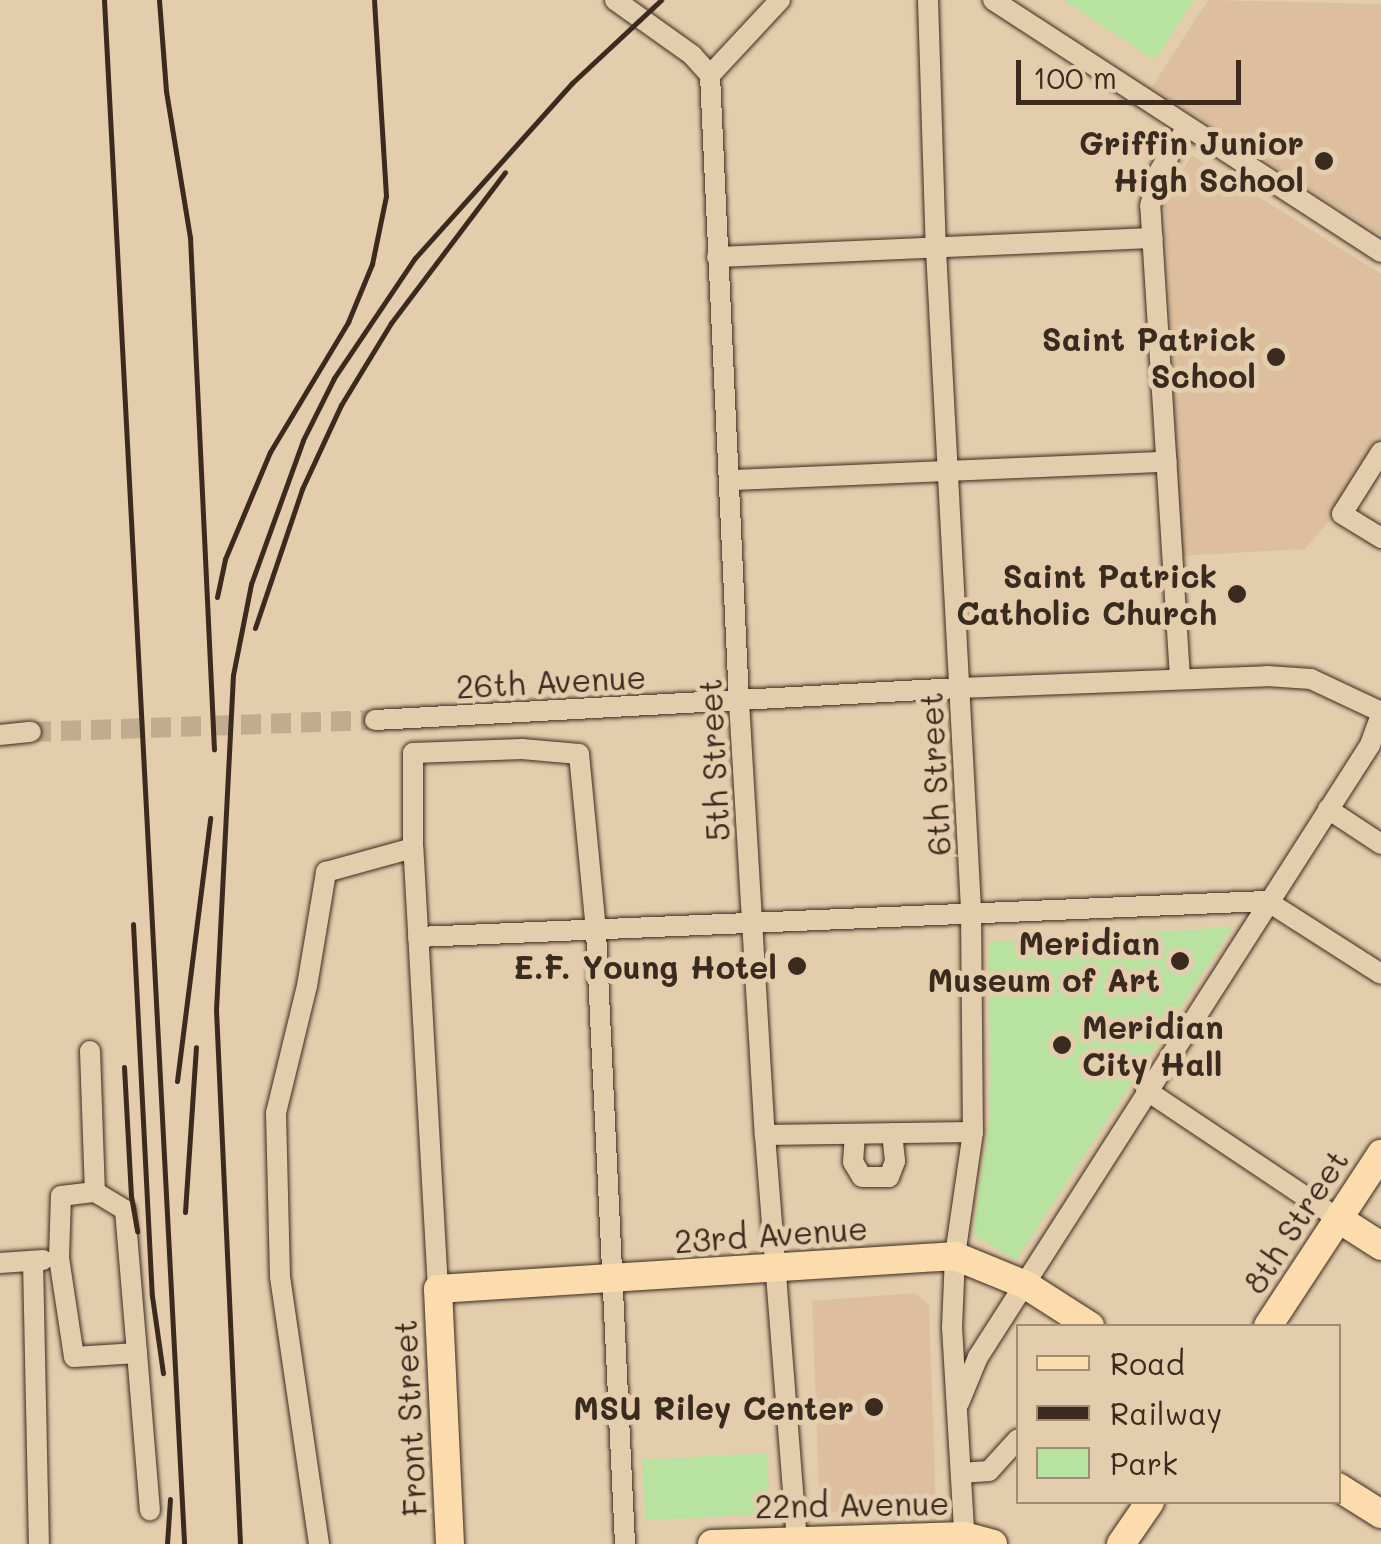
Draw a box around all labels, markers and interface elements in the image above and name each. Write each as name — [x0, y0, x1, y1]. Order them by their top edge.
scale bar — [1021, 40, 1246, 102]
text: 100 m — [1033, 57, 1117, 97]
place label: Griffin Junior High School — [1079, 124, 1304, 199]
marker: Griffin Junior High School — [1313, 150, 1335, 172]
place label: Saint Patrick School — [1042, 320, 1256, 395]
marker: Saint Patrick School — [1265, 346, 1287, 368]
place label: Saint Patrick Catholic Church — [956, 557, 1217, 632]
marker: Saint Patrick Catholic Church — [1226, 583, 1248, 605]
street label: 26th Avenue — [455, 657, 647, 705]
street label: 5th Street — [690, 678, 736, 842]
street label: 6th Street — [911, 691, 957, 857]
place label: Meridian Museum of Art — [927, 924, 1160, 999]
place label: E.F. Young Hotel — [513, 947, 777, 985]
marker: Meridian Museum of Art — [1169, 950, 1191, 972]
marker: E.F. Young Hotel — [786, 955, 808, 977]
place label: Meridian City Hall — [1082, 1008, 1224, 1083]
marker: Meridian City Hall — [1051, 1034, 1073, 1056]
street label: 8th Street — [1234, 1142, 1356, 1300]
street label: 23rd Avenue — [673, 1208, 869, 1260]
street label: Front Street — [385, 1319, 433, 1517]
legend — [1016, 1324, 1341, 1504]
text: Road — [1110, 1343, 1185, 1383]
place label: MSU Riley Center — [573, 1388, 854, 1426]
text: Railway — [1110, 1393, 1222, 1433]
marker: MSU Riley Center — [863, 1396, 885, 1418]
text: Park — [1110, 1443, 1178, 1483]
street label: 22nd Avenue — [754, 1483, 950, 1525]

